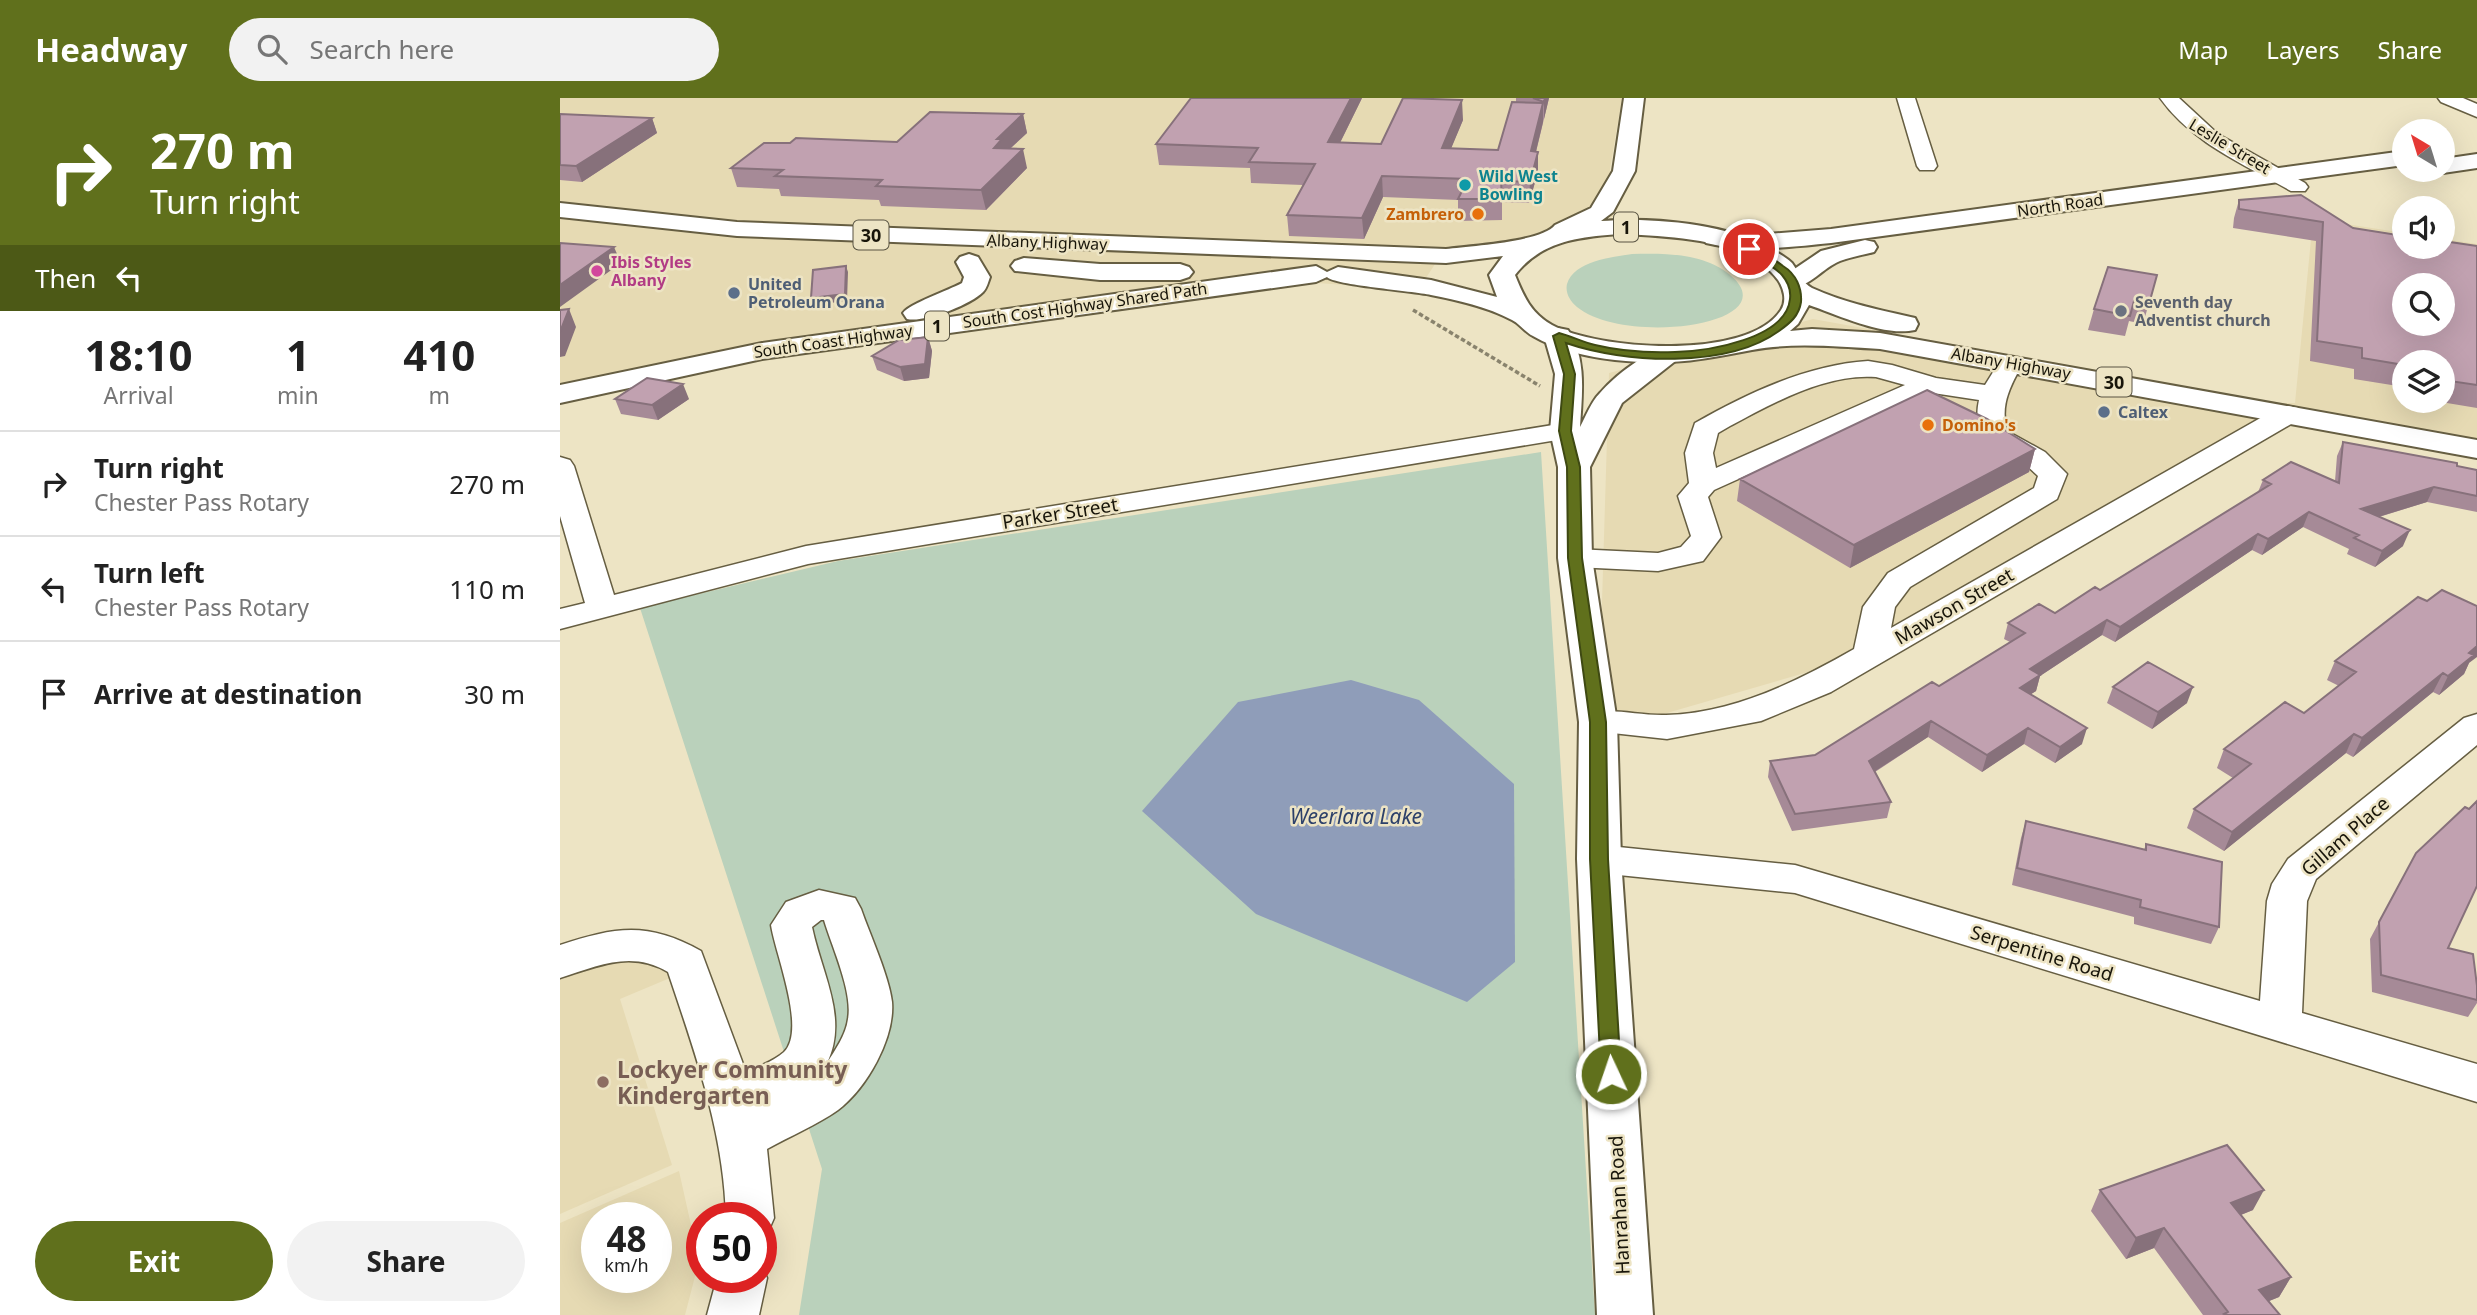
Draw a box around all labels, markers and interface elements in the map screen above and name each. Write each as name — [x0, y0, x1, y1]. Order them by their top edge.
search box — [229, 18, 719, 81]
text: Headway — [35, 27, 187, 72]
icon: search — [253, 30, 291, 68]
text: Search here — [309, 31, 454, 67]
text: Map — [2178, 33, 2228, 66]
text: Layers — [2266, 33, 2340, 66]
text: Share — [2378, 33, 2442, 66]
street label: Leslie Street — [2185, 113, 2275, 179]
text: 270 m — [150, 117, 295, 183]
north arrow — [2392, 119, 2455, 182]
map controls — [2392, 119, 2455, 413]
icon: right — [35, 126, 126, 217]
place label: Wild West Bowling — [1479, 165, 1558, 205]
marker: Wild West Bowling — [1457, 177, 1473, 193]
text: Turn right — [150, 180, 300, 223]
street label: North Road — [2016, 188, 2104, 222]
button: sound — [2392, 196, 2455, 259]
place label: Zambrero — [1386, 203, 1464, 225]
marker: Zambrero — [1470, 206, 1486, 222]
road number: 1 — [1614, 212, 1638, 242]
pin — [1719, 219, 1779, 279]
road number: 30 — [854, 220, 888, 250]
street label: Albany Highway — [986, 229, 1109, 255]
icon: arrive — [1730, 230, 1768, 268]
place label: Ibis Styles Albany — [611, 251, 692, 291]
icon: left — [110, 259, 148, 297]
text: Then — [35, 260, 96, 296]
marker: Ibis Styles Albany — [589, 263, 605, 279]
place label: United Petroleum Orana — [748, 273, 885, 313]
button: search — [2392, 273, 2455, 336]
street label: South Cost Highway Shared Path — [961, 277, 1209, 333]
marker: United Petroleum Orana — [726, 285, 742, 301]
place label: Seventh day Adventist church — [2135, 291, 2271, 331]
marker: Seventh day Adventist church — [2113, 303, 2129, 319]
road number: 1 — [925, 311, 949, 340]
street label: South Coast Highway — [752, 319, 915, 363]
text: 18:10 — [85, 326, 192, 383]
text: 1 — [286, 326, 310, 383]
text: 410 — [403, 326, 475, 383]
street label: Albany Highway — [1950, 342, 2073, 384]
button: layers — [2392, 350, 2455, 413]
road number: 30 — [2096, 368, 2132, 396]
text: Arrival — [103, 379, 174, 411]
text: min — [277, 379, 319, 411]
text: m — [429, 379, 450, 411]
place label: Caltex — [2118, 401, 2169, 423]
marker: Caltex — [2096, 404, 2112, 420]
place label: Domino's — [1942, 414, 2016, 436]
marker: Domino's — [1920, 417, 1936, 433]
text: Turn right — [94, 450, 224, 486]
icon: right — [35, 465, 73, 503]
text: 270 m — [449, 466, 525, 502]
text: Chester Pass Rotary — [94, 486, 309, 518]
street label: Parker Street — [1000, 491, 1120, 535]
text: Turn left — [94, 555, 205, 591]
street label: Mawson Street — [1890, 561, 2018, 651]
icon: left — [35, 570, 73, 608]
text: 110 m — [449, 571, 525, 607]
text: Chester Pass Rotary — [94, 591, 309, 623]
icon: arrive — [35, 675, 73, 713]
text: Arrive at destination — [94, 676, 363, 712]
text: 30 m — [464, 676, 525, 712]
street label: Gillam Place — [2295, 791, 2395, 881]
water label: Weerlara Lake — [1290, 802, 1422, 830]
street label: Serpentine Road — [1967, 919, 2117, 987]
position arrow — [1574, 1037, 1648, 1111]
place label: Lockyer Community Kindergarten — [617, 1053, 848, 1111]
marker: Lockyer Community Kindergarten — [595, 1074, 611, 1090]
street label: Hanrahan Road — [1602, 1135, 1636, 1275]
speed limit sign: 50 — [686, 1202, 777, 1293]
text: 48 — [606, 1215, 647, 1262]
button: Exit — [35, 1221, 273, 1301]
button: Share — [287, 1221, 525, 1301]
text: km/h — [604, 1253, 649, 1277]

